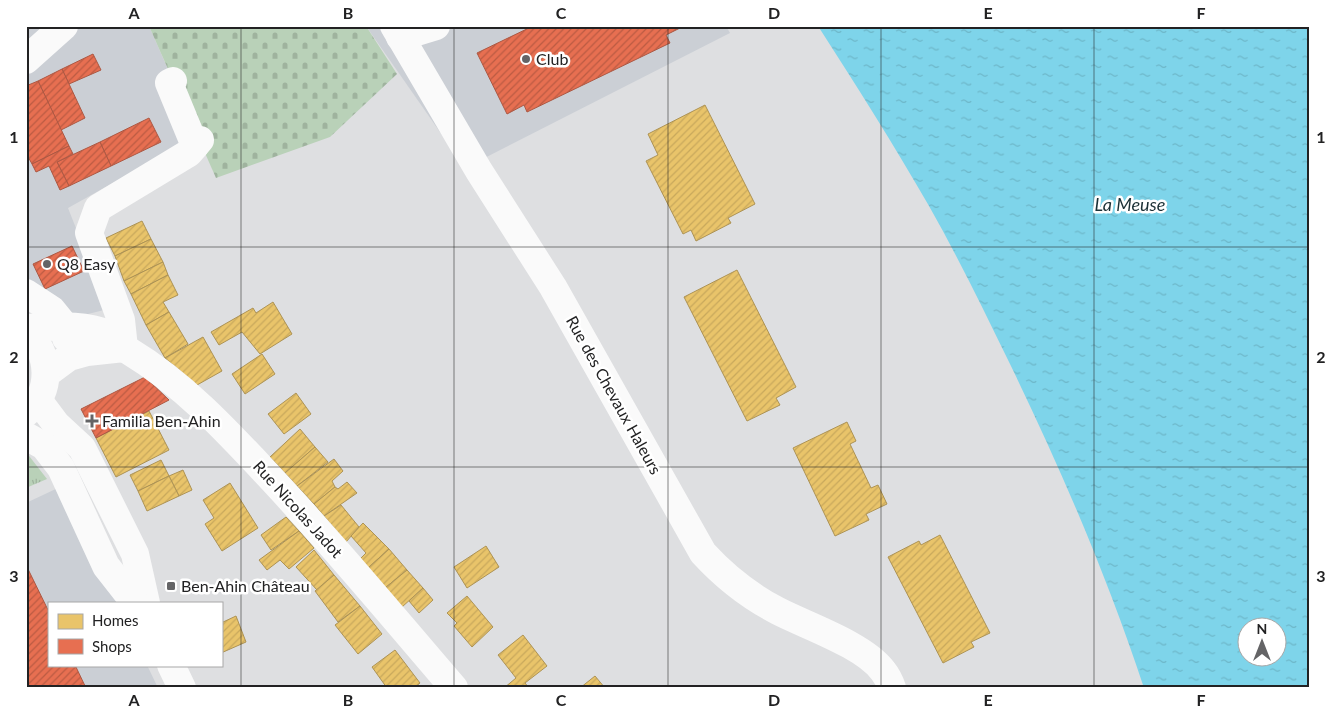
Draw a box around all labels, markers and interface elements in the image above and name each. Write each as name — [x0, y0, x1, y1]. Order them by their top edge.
text: A — [127, 3, 140, 22]
text: B — [343, 3, 353, 22]
text: C — [556, 3, 567, 22]
text: D — [768, 3, 780, 22]
text: E — [983, 3, 993, 22]
text: F — [1196, 3, 1206, 22]
place label: Club — [536, 49, 568, 68]
marker: Club — [520, 53, 532, 65]
text: 1 — [9, 127, 19, 146]
text: 1 — [1316, 127, 1326, 146]
water label: La Meuse — [1095, 193, 1165, 215]
place label: Q8 Easy — [57, 254, 116, 273]
marker: Q8 Easy — [41, 258, 53, 270]
street label: Rue des Chevaux Haleurs — [563, 312, 666, 477]
text: 2 — [9, 347, 19, 366]
text: 2 — [1316, 347, 1326, 366]
place label: Familia Ben-Ahin — [102, 411, 221, 430]
marker: Familia Ben-Ahin — [86, 415, 98, 427]
street label: Rue Nicolas Jadot — [250, 456, 347, 561]
text: 3 — [9, 566, 19, 585]
text: 3 — [1316, 566, 1326, 585]
place label: Ben-Ahin Château — [181, 576, 310, 595]
marker: Ben-Ahin Château — [165, 580, 177, 592]
legend — [48, 602, 222, 666]
text: Homes — [92, 611, 138, 629]
north arrow — [1238, 616, 1288, 666]
text: N — [1257, 620, 1267, 637]
text: Shops — [92, 637, 132, 655]
text: A — [127, 690, 140, 709]
text: B — [343, 690, 353, 709]
text: C — [556, 690, 567, 709]
text: D — [768, 690, 780, 709]
text: E — [983, 690, 993, 709]
text: F — [1196, 690, 1206, 709]

